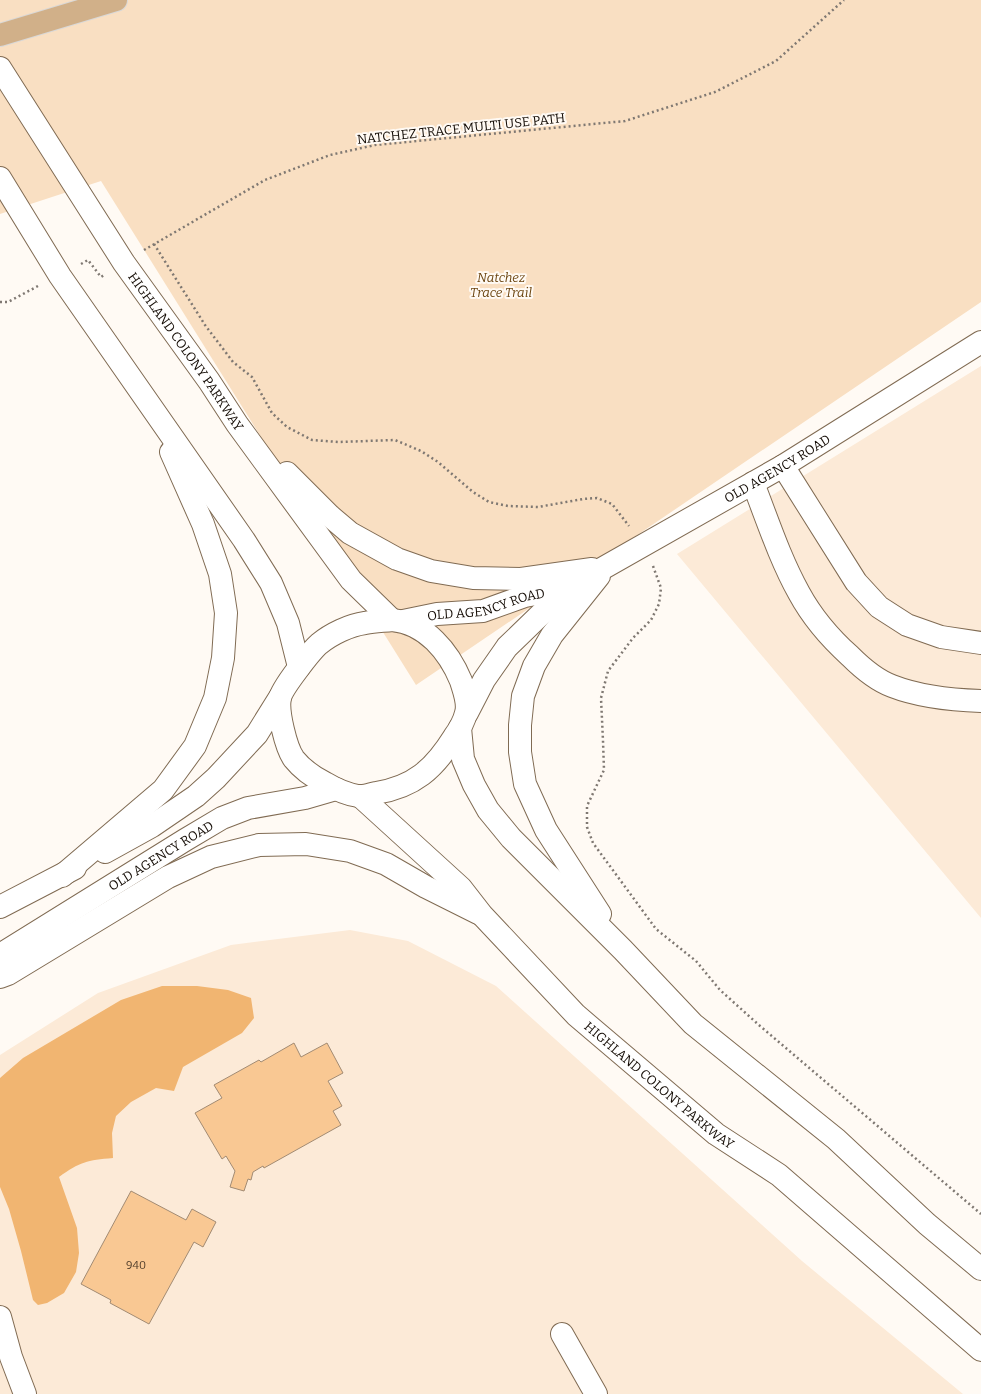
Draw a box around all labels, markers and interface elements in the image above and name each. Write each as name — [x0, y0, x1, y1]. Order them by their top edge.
street label: NATCHEZ TRACE MULTI USE PATH — [356, 110, 566, 147]
street label: HIGHLAND COLONY PARKWAY — [125, 269, 247, 434]
park label: Natchez Trace Trail — [470, 270, 532, 300]
street label: OLD AGENCY ROAD — [722, 431, 833, 506]
street label: OLD AGENCY ROAD — [426, 585, 546, 624]
street label: OLD AGENCY ROAD — [106, 818, 216, 894]
street label: HIGHLAND COLONY PARKWAY — [581, 1019, 737, 1152]
house number: 940 — [126, 1259, 146, 1272]

